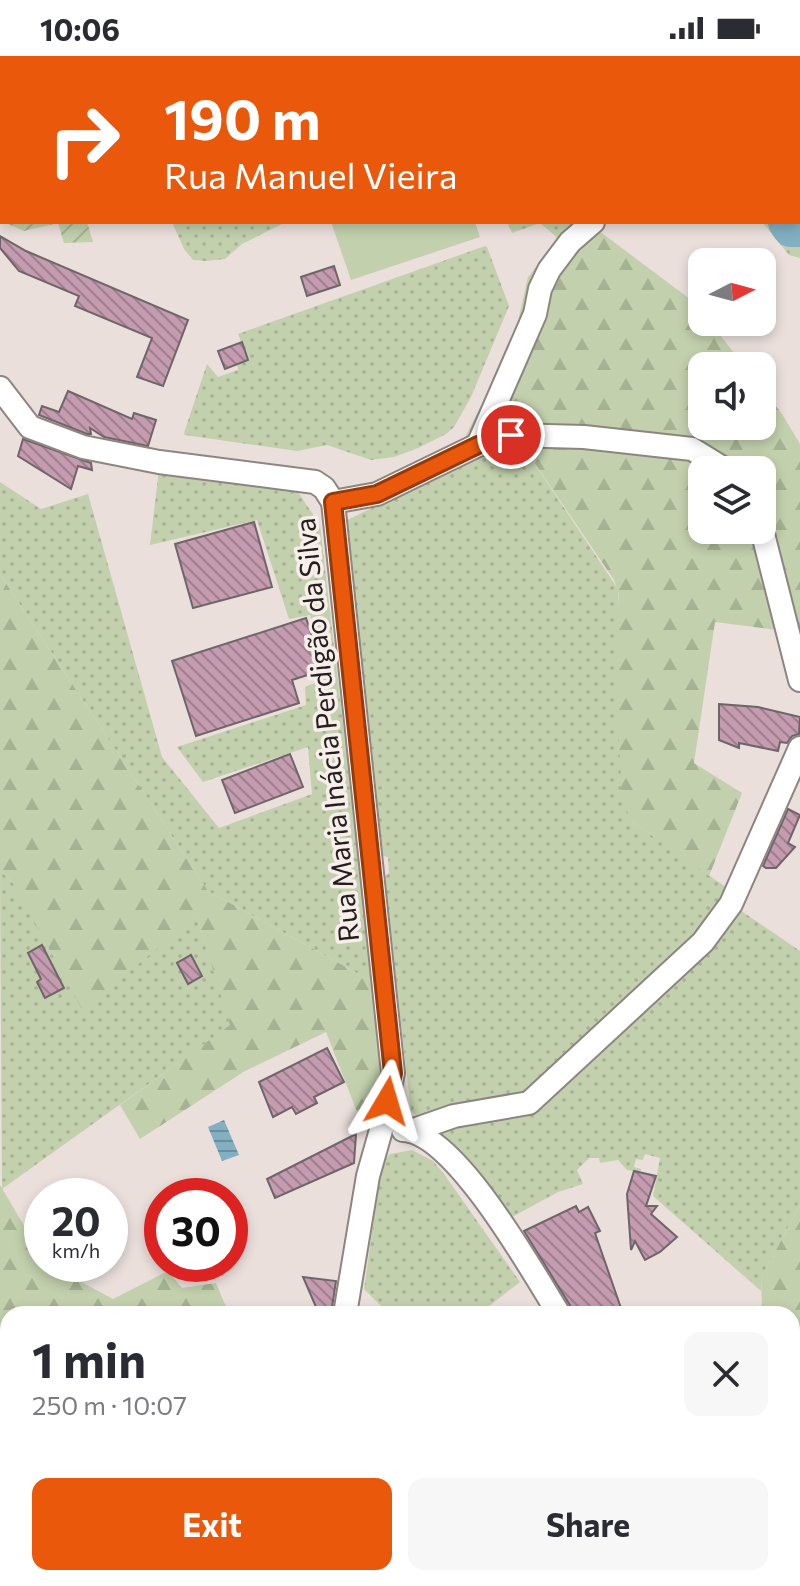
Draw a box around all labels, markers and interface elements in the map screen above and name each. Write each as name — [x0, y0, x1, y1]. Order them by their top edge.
text: 10:06 — [40, 10, 120, 47]
text: 190 m — [164, 83, 321, 152]
icon: right — [32, 88, 136, 192]
text: Rua Manuel Vieira — [164, 152, 458, 196]
north arrow — [688, 248, 776, 336]
map controls — [688, 248, 776, 544]
button: sound — [688, 352, 776, 440]
pin — [477, 401, 545, 469]
icon: arrive — [489, 413, 533, 457]
button: layers — [688, 456, 776, 544]
street label: Rua Maria Inácia Perdigão da Silva — [287, 516, 365, 944]
position arrow — [345, 1059, 429, 1143]
speed limit sign: 30 — [144, 1178, 248, 1282]
text: 20 — [51, 1195, 101, 1244]
text: km/h — [52, 1238, 100, 1262]
text: 1 min — [32, 1329, 146, 1388]
button: close — [684, 1332, 768, 1416]
text: 250 m · 10:07 — [32, 1389, 187, 1420]
button: Exit — [32, 1478, 392, 1570]
button: Share — [408, 1478, 768, 1570]

